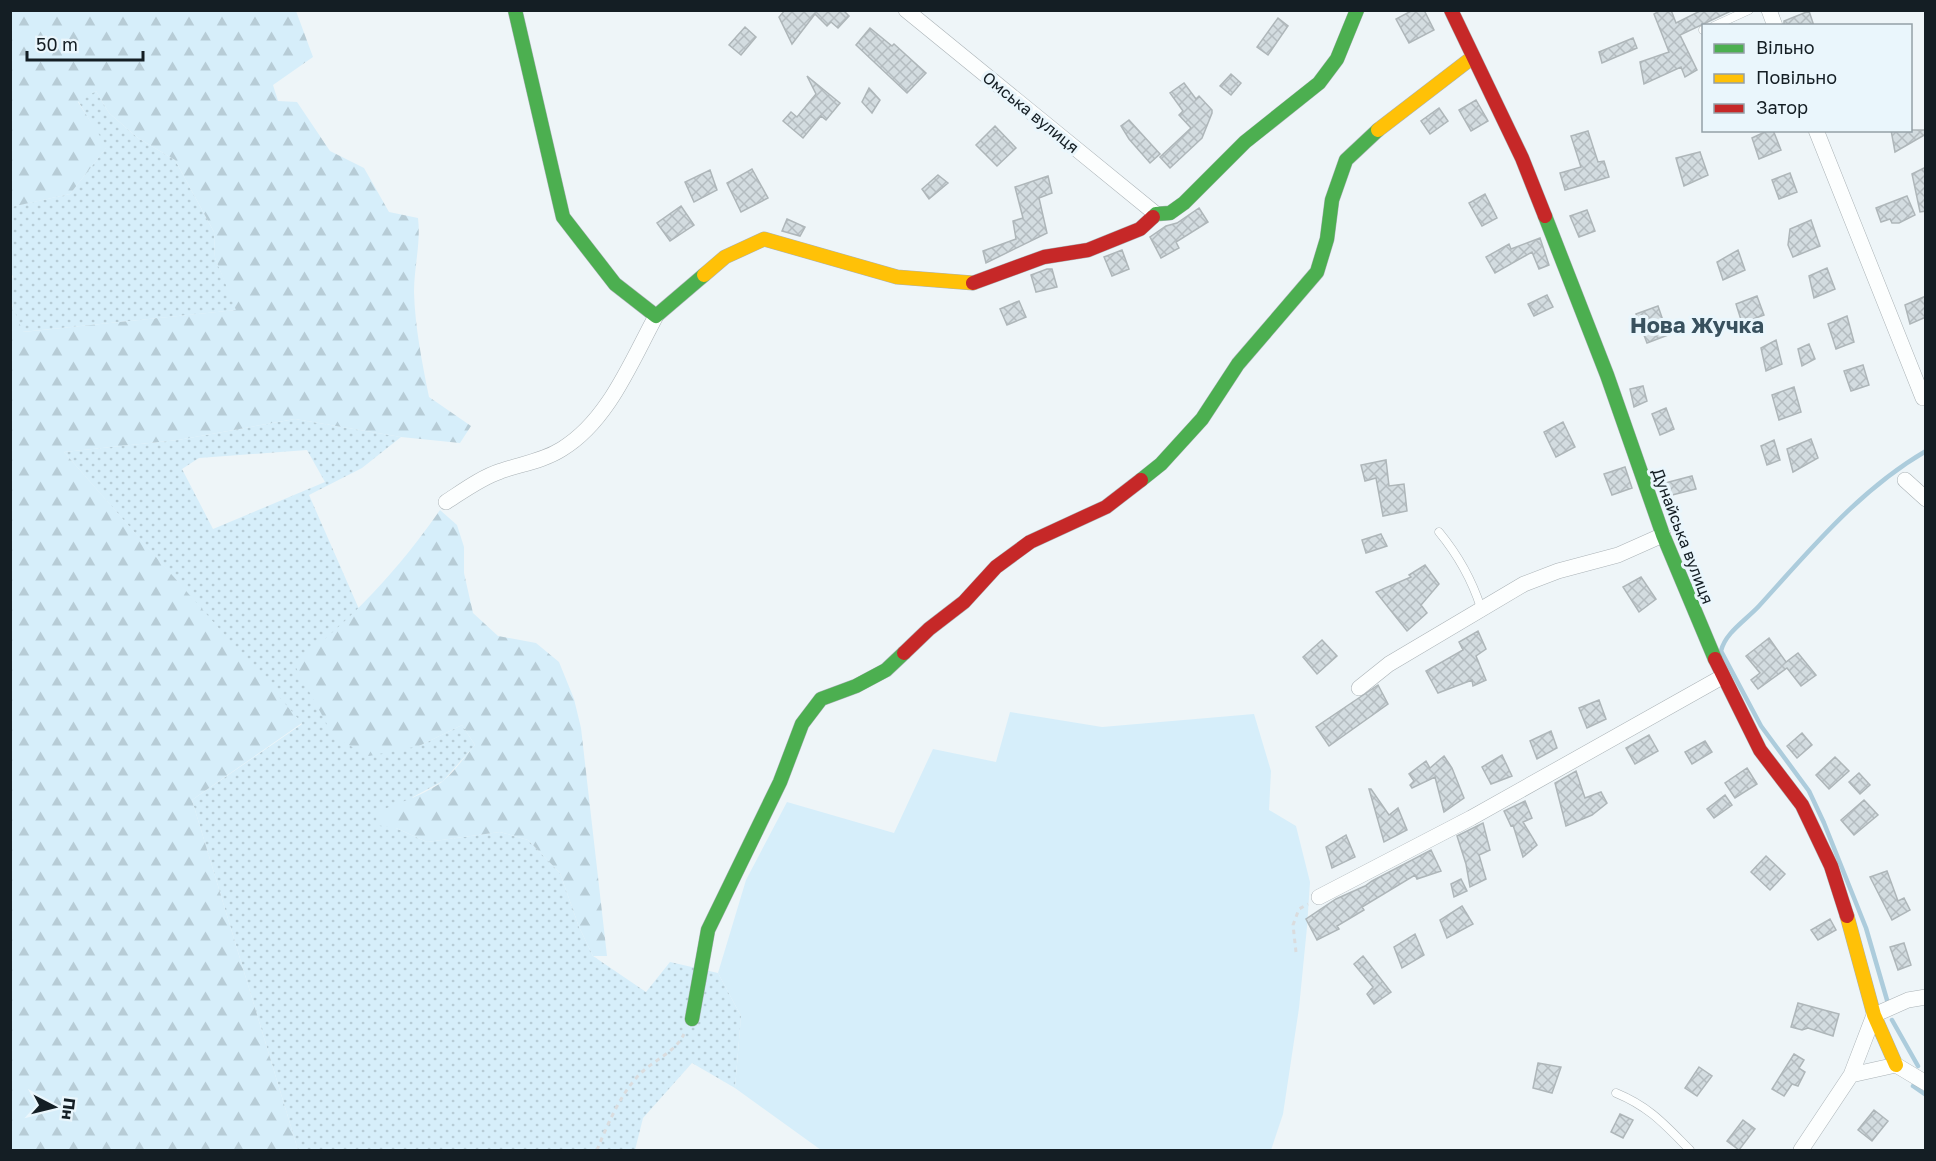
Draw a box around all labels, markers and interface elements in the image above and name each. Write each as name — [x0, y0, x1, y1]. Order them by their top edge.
scale bar — [27, 24, 142, 62]
legend — [1702, 24, 1912, 132]
text: 50 m — [36, 33, 78, 55]
text: Вільно — [1756, 36, 1815, 58]
text: Повільно — [1756, 66, 1837, 88]
street label: Омська вулиця — [979, 67, 1083, 157]
text: Затор — [1756, 96, 1808, 118]
district label: Нова Жучка — [1630, 311, 1764, 338]
street label: Дунайська вулиця — [1648, 465, 1718, 607]
north arrow — [24, 1077, 84, 1137]
text: Пн — [58, 1097, 80, 1121]

